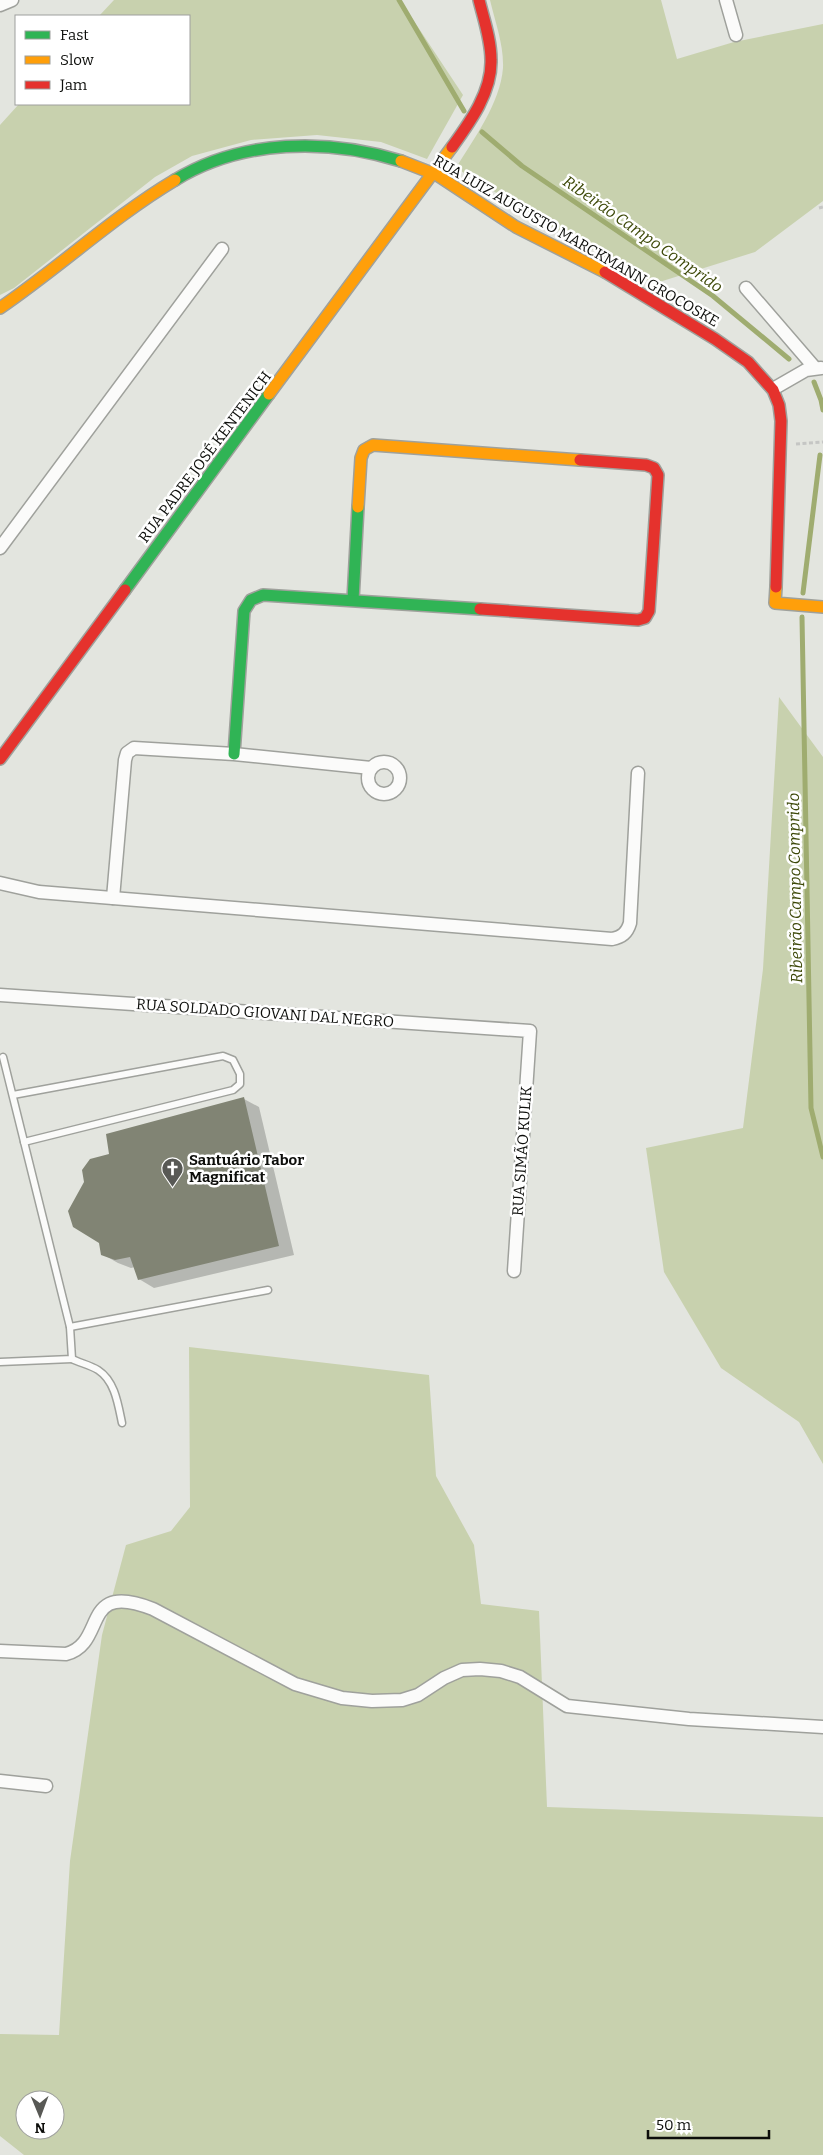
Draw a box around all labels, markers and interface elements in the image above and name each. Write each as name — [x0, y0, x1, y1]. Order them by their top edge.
legend — [15, 15, 190, 105]
text: Fast — [60, 26, 89, 44]
text: Slow — [60, 51, 95, 69]
text: Jam — [59, 76, 88, 94]
street label: RUA LUIZ AUGUSTO MARCKMANN GROCOSKE — [430, 151, 722, 331]
water label: Ribeirão Campo Comprido — [560, 172, 727, 296]
street label: RUA PADRE JOSÉ KENTENICH — [135, 368, 275, 546]
water label: Ribeirão Campo Comprido — [784, 793, 806, 983]
street label: RUA SOLDADO GIOVANI DAL NEGRO — [135, 995, 395, 1031]
street label: RUA SIMÃO KULIK — [508, 1085, 536, 1217]
place label: Santuário Tabor Magnificat — [189, 1151, 304, 1186]
church icon: Santuário Tabor Magnificat — [161, 1157, 185, 1188]
north arrow — [15, 2090, 65, 2140]
scale bar — [648, 2108, 769, 2140]
text: 50 m — [656, 2116, 692, 2134]
text: N — [34, 2119, 46, 2136]

